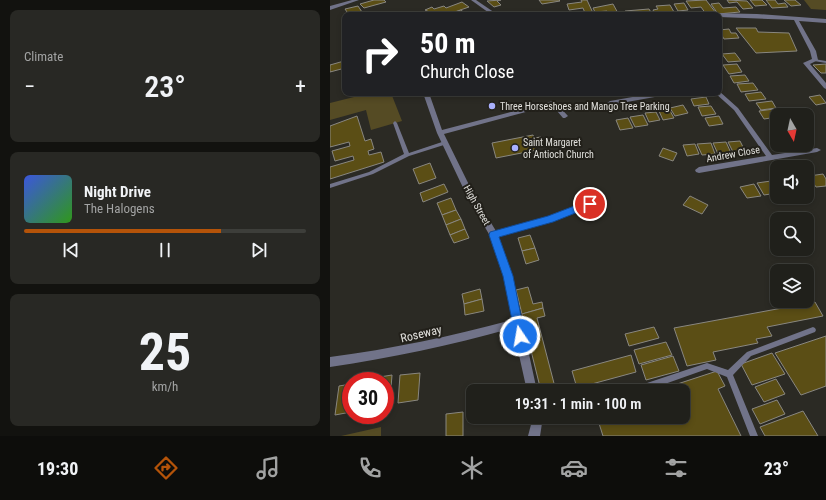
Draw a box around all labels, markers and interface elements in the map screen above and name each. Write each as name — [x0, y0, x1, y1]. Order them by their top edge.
text: 50 m — [420, 27, 476, 60]
icon: right — [354, 28, 406, 80]
text: Climate — [24, 49, 63, 64]
text: Church Close — [420, 61, 514, 82]
text: 23° — [144, 69, 186, 104]
text: − — [24, 74, 35, 99]
text: + — [295, 74, 306, 99]
marker: Three Horseshoes and Mango Tree Parking — [487, 101, 497, 111]
place label: Three Horseshoes and Mango Tree Parking — [500, 101, 670, 112]
north arrow — [770, 108, 814, 152]
map controls — [770, 108, 814, 308]
place label: Saint Margaret of Antioch Church — [523, 137, 594, 160]
marker: Saint Margaret of Antioch Church — [510, 143, 520, 153]
street label: Andrew Close — [705, 144, 761, 164]
button: sound — [770, 160, 814, 204]
text: Night Drive — [84, 183, 151, 201]
street label: High Street — [462, 183, 492, 227]
pin — [573, 187, 607, 221]
icon: arrive — [579, 193, 601, 215]
text: The Halogens — [84, 201, 155, 216]
button: search — [770, 212, 814, 256]
icon: previous — [60, 239, 82, 261]
icon: pause — [154, 239, 176, 261]
icon: next — [248, 239, 270, 261]
button: layers — [770, 264, 814, 308]
position arrow — [499, 315, 541, 357]
text: 25 — [139, 322, 191, 383]
street label: Roseway — [399, 322, 443, 346]
speed limit sign: 30 — [342, 372, 394, 424]
text: km/h — [152, 379, 178, 394]
text: 19:31 · 1 min · 100 m — [515, 395, 641, 413]
icon: directions — [152, 454, 180, 482]
icon: music — [254, 454, 282, 482]
icon: phone — [356, 454, 384, 482]
icon: climate — [458, 454, 486, 482]
icon: car — [560, 454, 588, 482]
icon: filters — [662, 454, 690, 482]
text: 19:30 — [37, 458, 78, 479]
text: 23° — [764, 458, 789, 479]

